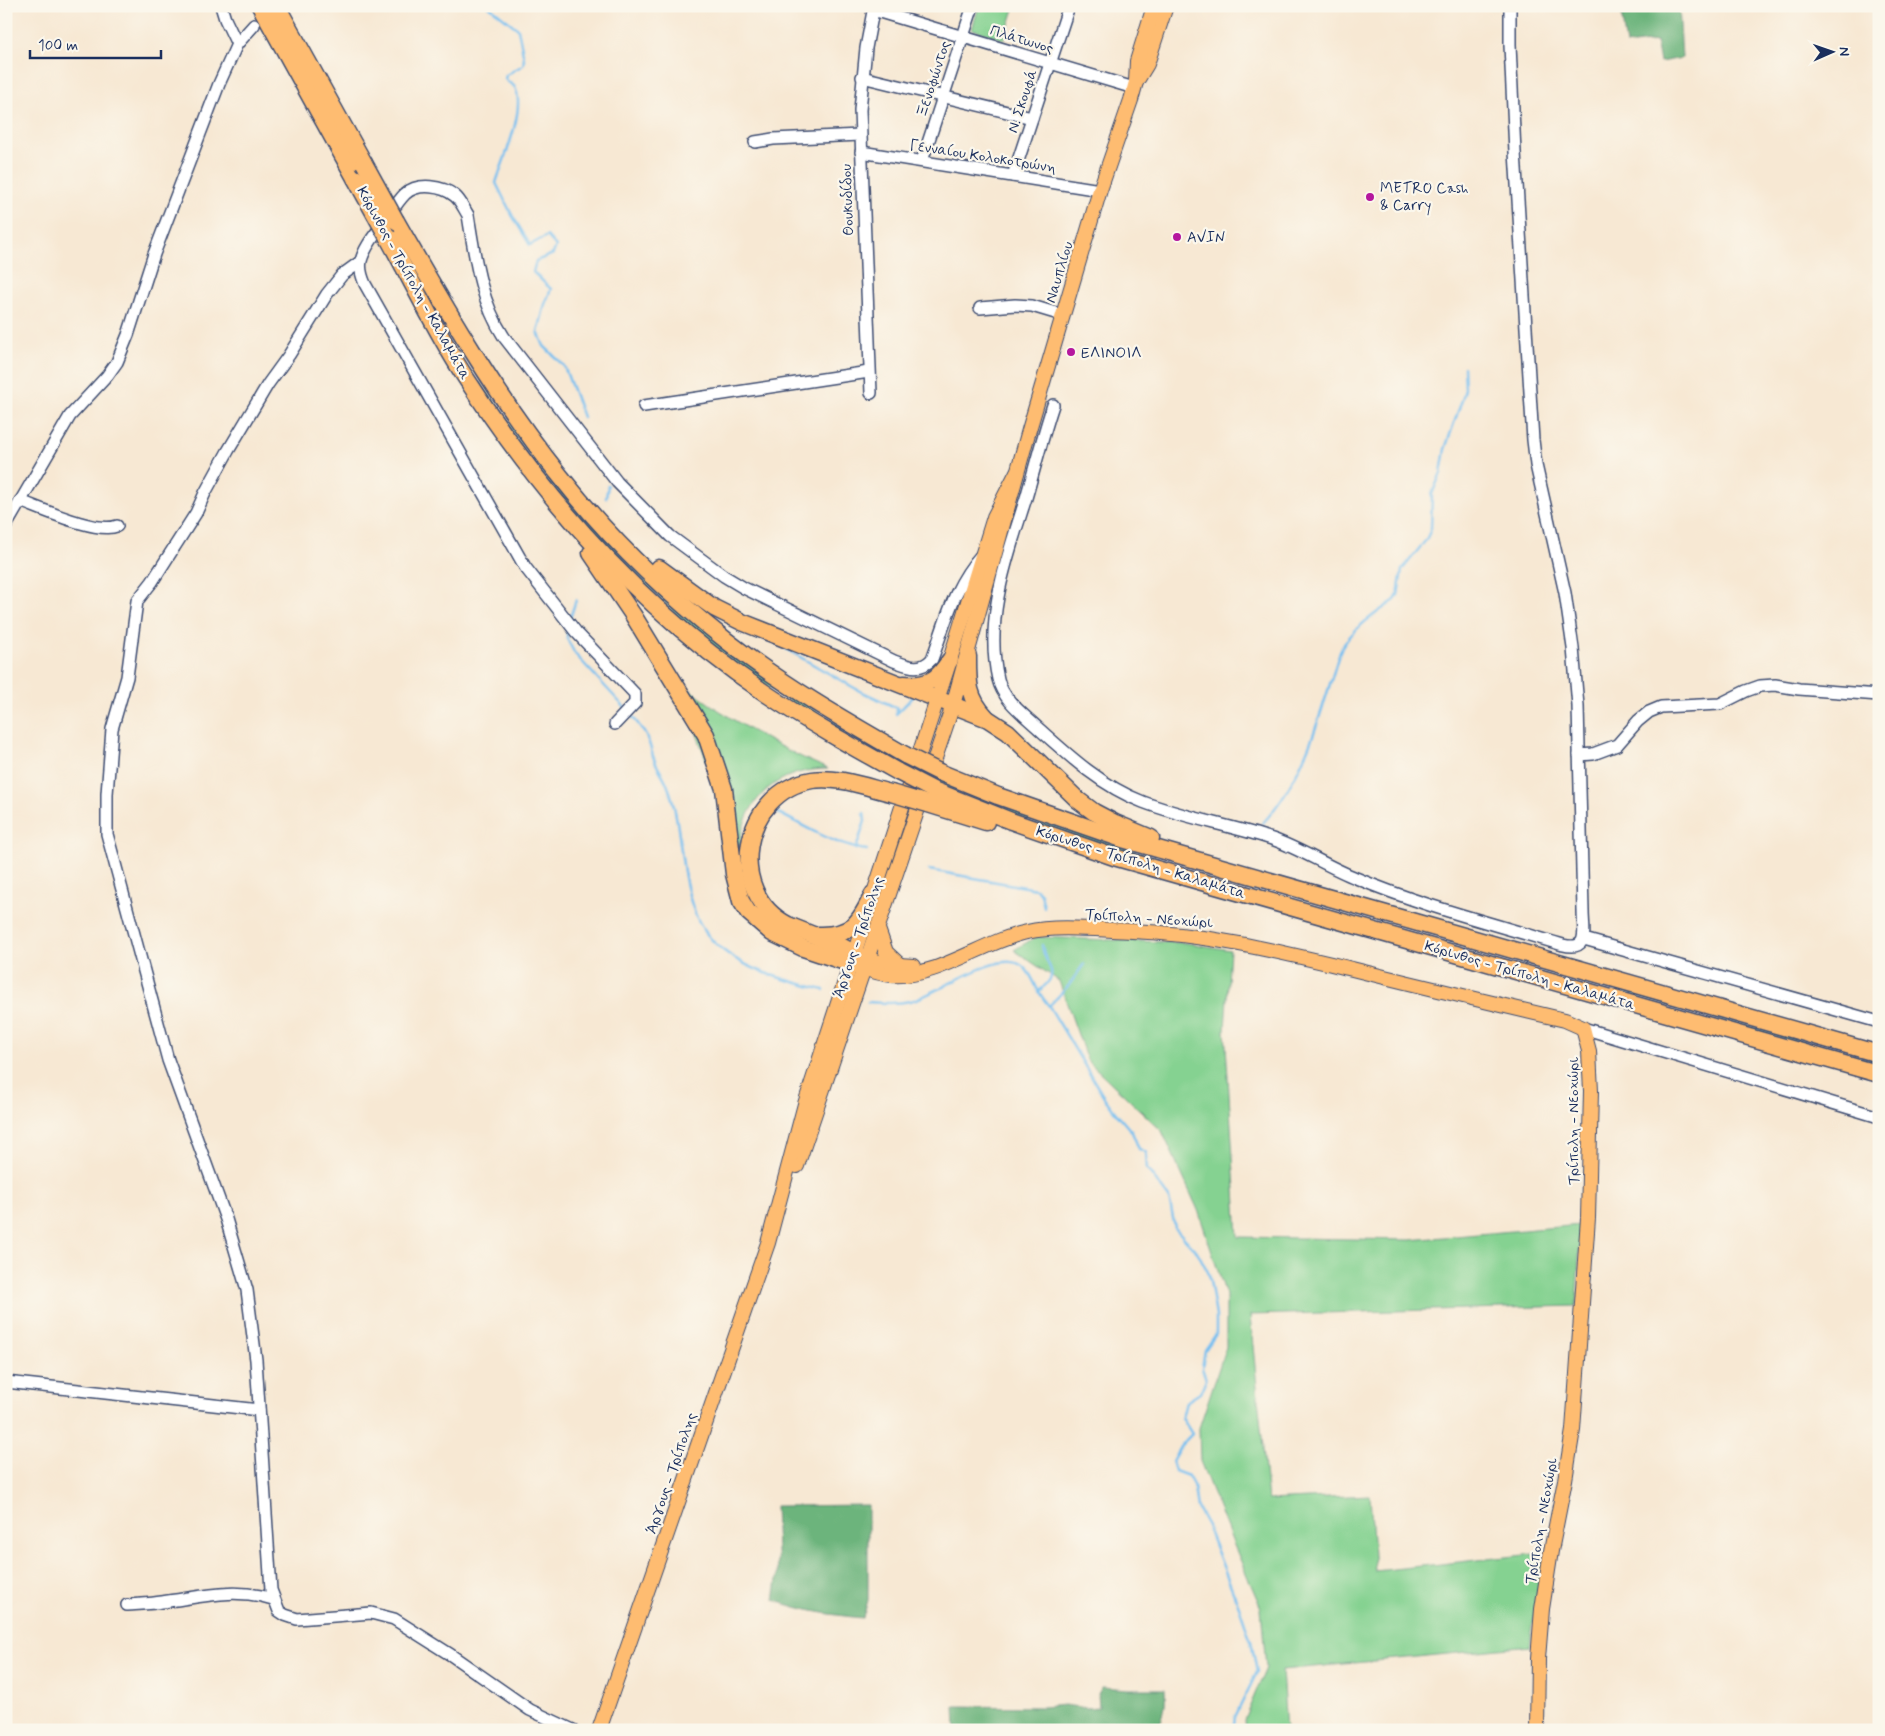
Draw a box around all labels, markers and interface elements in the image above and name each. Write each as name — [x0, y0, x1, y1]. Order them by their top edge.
street label: Πλάτωνος — [988, 21, 1056, 59]
scale bar — [30, 28, 161, 60]
north arrow — [1808, 28, 1858, 78]
text: 100 m — [38, 36, 78, 56]
street label: Ξενοφώντος — [912, 38, 956, 120]
text: N — [1835, 47, 1853, 57]
street label: Ν. Σκουφά — [1003, 66, 1043, 136]
street label: Γενναίου Κολοκοτρώνη — [908, 136, 1058, 178]
street label: Θουκυδίδου — [837, 163, 859, 236]
place label: METRO Cash & Carry — [1380, 179, 1469, 216]
street label: Κόρινθος - Τρίπολη - Καλαμάτα — [352, 183, 475, 384]
marker: METRO Cash & Carry — [1364, 191, 1376, 203]
place label: AVIN — [1187, 228, 1225, 248]
marker: AVIN — [1171, 231, 1183, 243]
street label: Ναυπλίου — [1041, 239, 1079, 305]
place label: ΕΛΙΝΟΙΛ — [1081, 343, 1141, 363]
marker: ΕΛΙΝΟΙΛ — [1065, 346, 1077, 358]
street label: Κόρινθος - Τρίπολη - Καλαμάτα — [1034, 822, 1248, 905]
street label: Άργους - Τρίπολης — [829, 874, 889, 1001]
street label: Τρίπολη - Νεοχώρι — [1084, 905, 1214, 933]
street label: Κόρινθος - Τρίπολη - Καλαμάτα — [1422, 936, 1638, 1016]
street label: Τρίπολη - Νεοχώρι — [1564, 1056, 1584, 1185]
street label: Άργους - Τρίπολης — [642, 1410, 702, 1537]
street label: Τρίπολη - Νεοχώρι — [1521, 1456, 1563, 1586]

